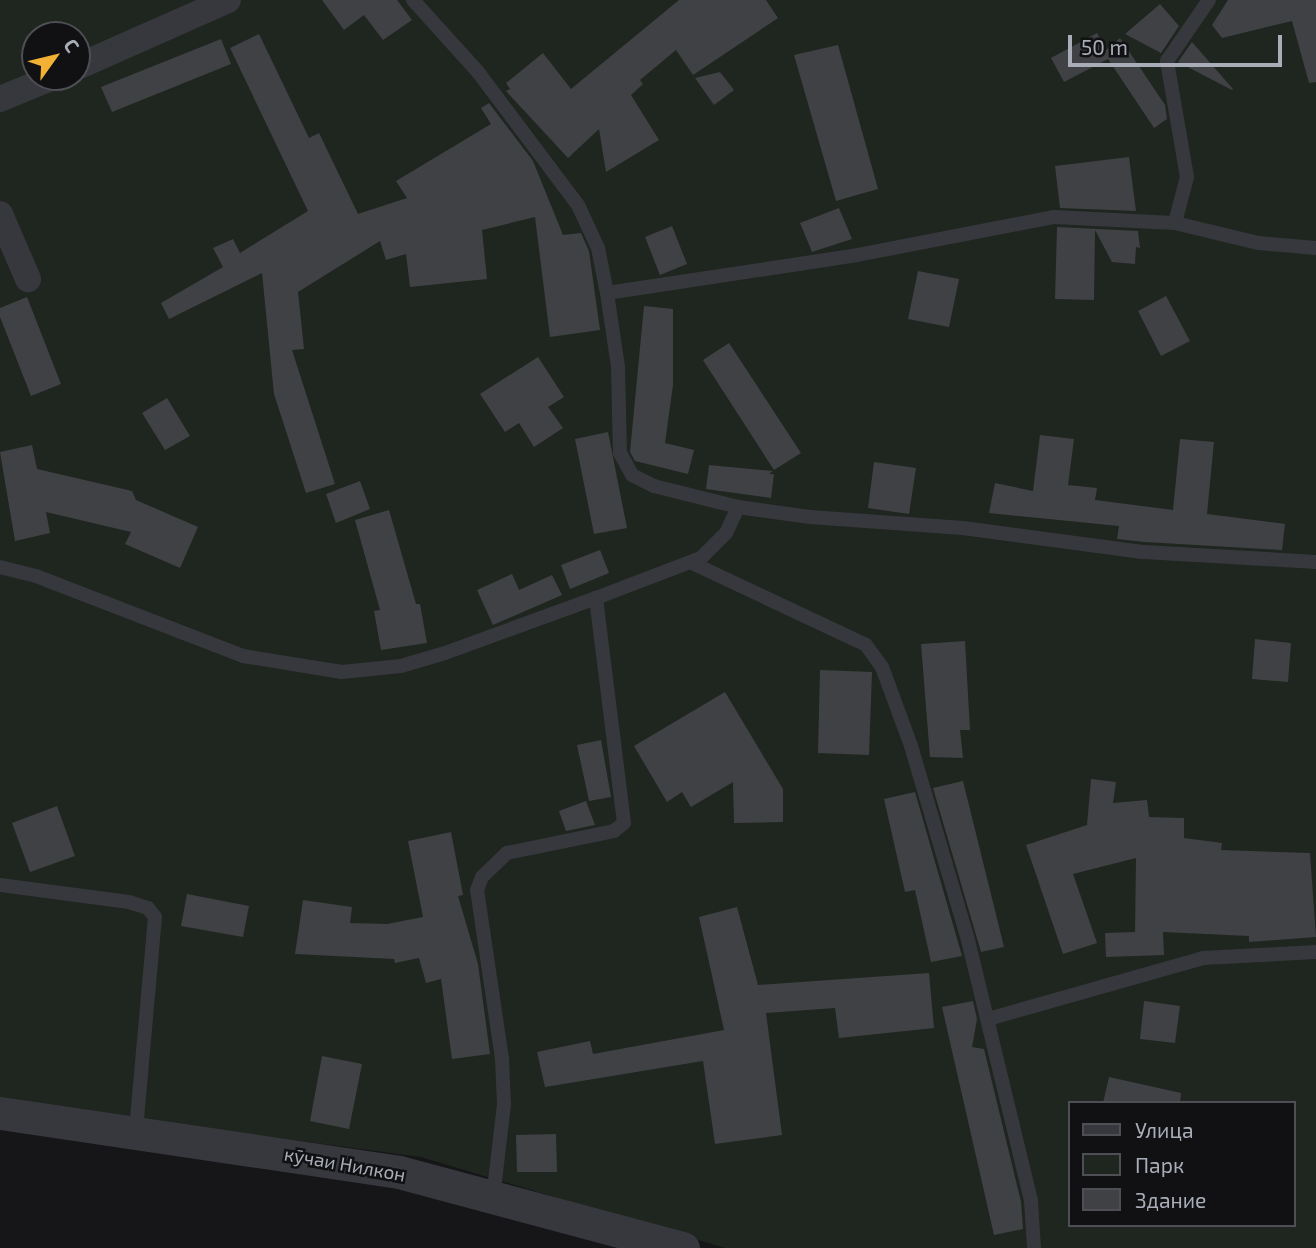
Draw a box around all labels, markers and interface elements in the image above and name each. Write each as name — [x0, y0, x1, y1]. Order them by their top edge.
north arrow — [21, 21, 91, 91]
scale bar — [1071, 21, 1284, 65]
text: С — [60, 34, 85, 56]
text: 50 m — [1081, 34, 1128, 59]
legend — [1068, 1101, 1295, 1227]
text: Улица — [1135, 1117, 1194, 1142]
street label: кӯчаи Нилкон — [283, 1142, 407, 1186]
text: Парк — [1135, 1152, 1184, 1177]
text: Здание — [1135, 1187, 1206, 1212]

